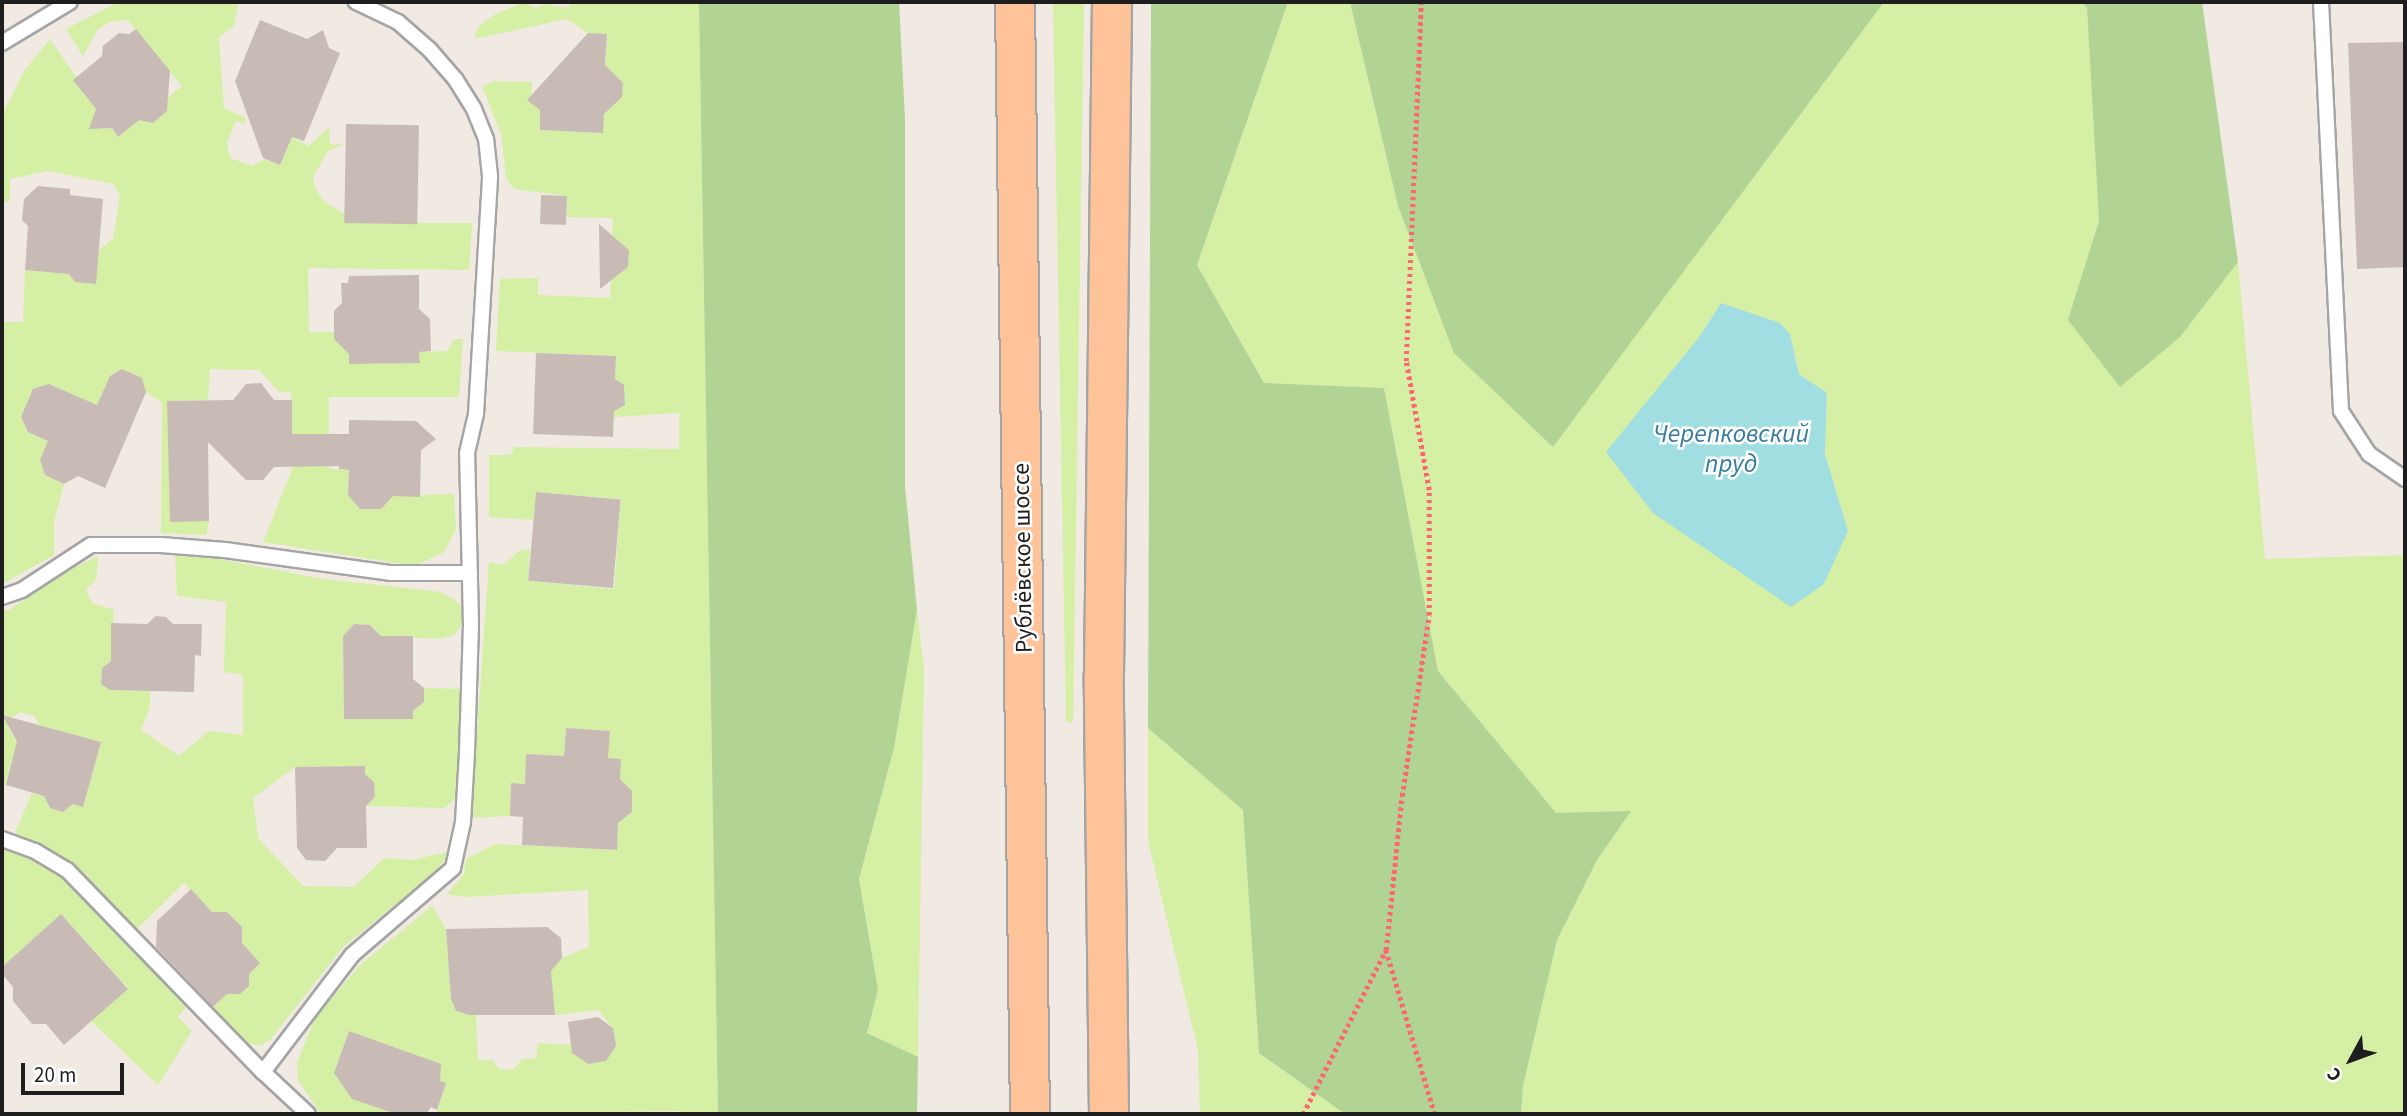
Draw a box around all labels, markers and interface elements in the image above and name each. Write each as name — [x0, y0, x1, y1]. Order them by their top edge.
water label: Черепковский пруд — [1653, 418, 1809, 480]
street label: Рублёвское шоссе — [1007, 463, 1039, 653]
north arrow — [2316, 1025, 2386, 1095]
scale bar — [24, 1050, 128, 1094]
text: 20 m — [34, 1060, 76, 1090]
text: С — [2321, 1061, 2349, 1087]

